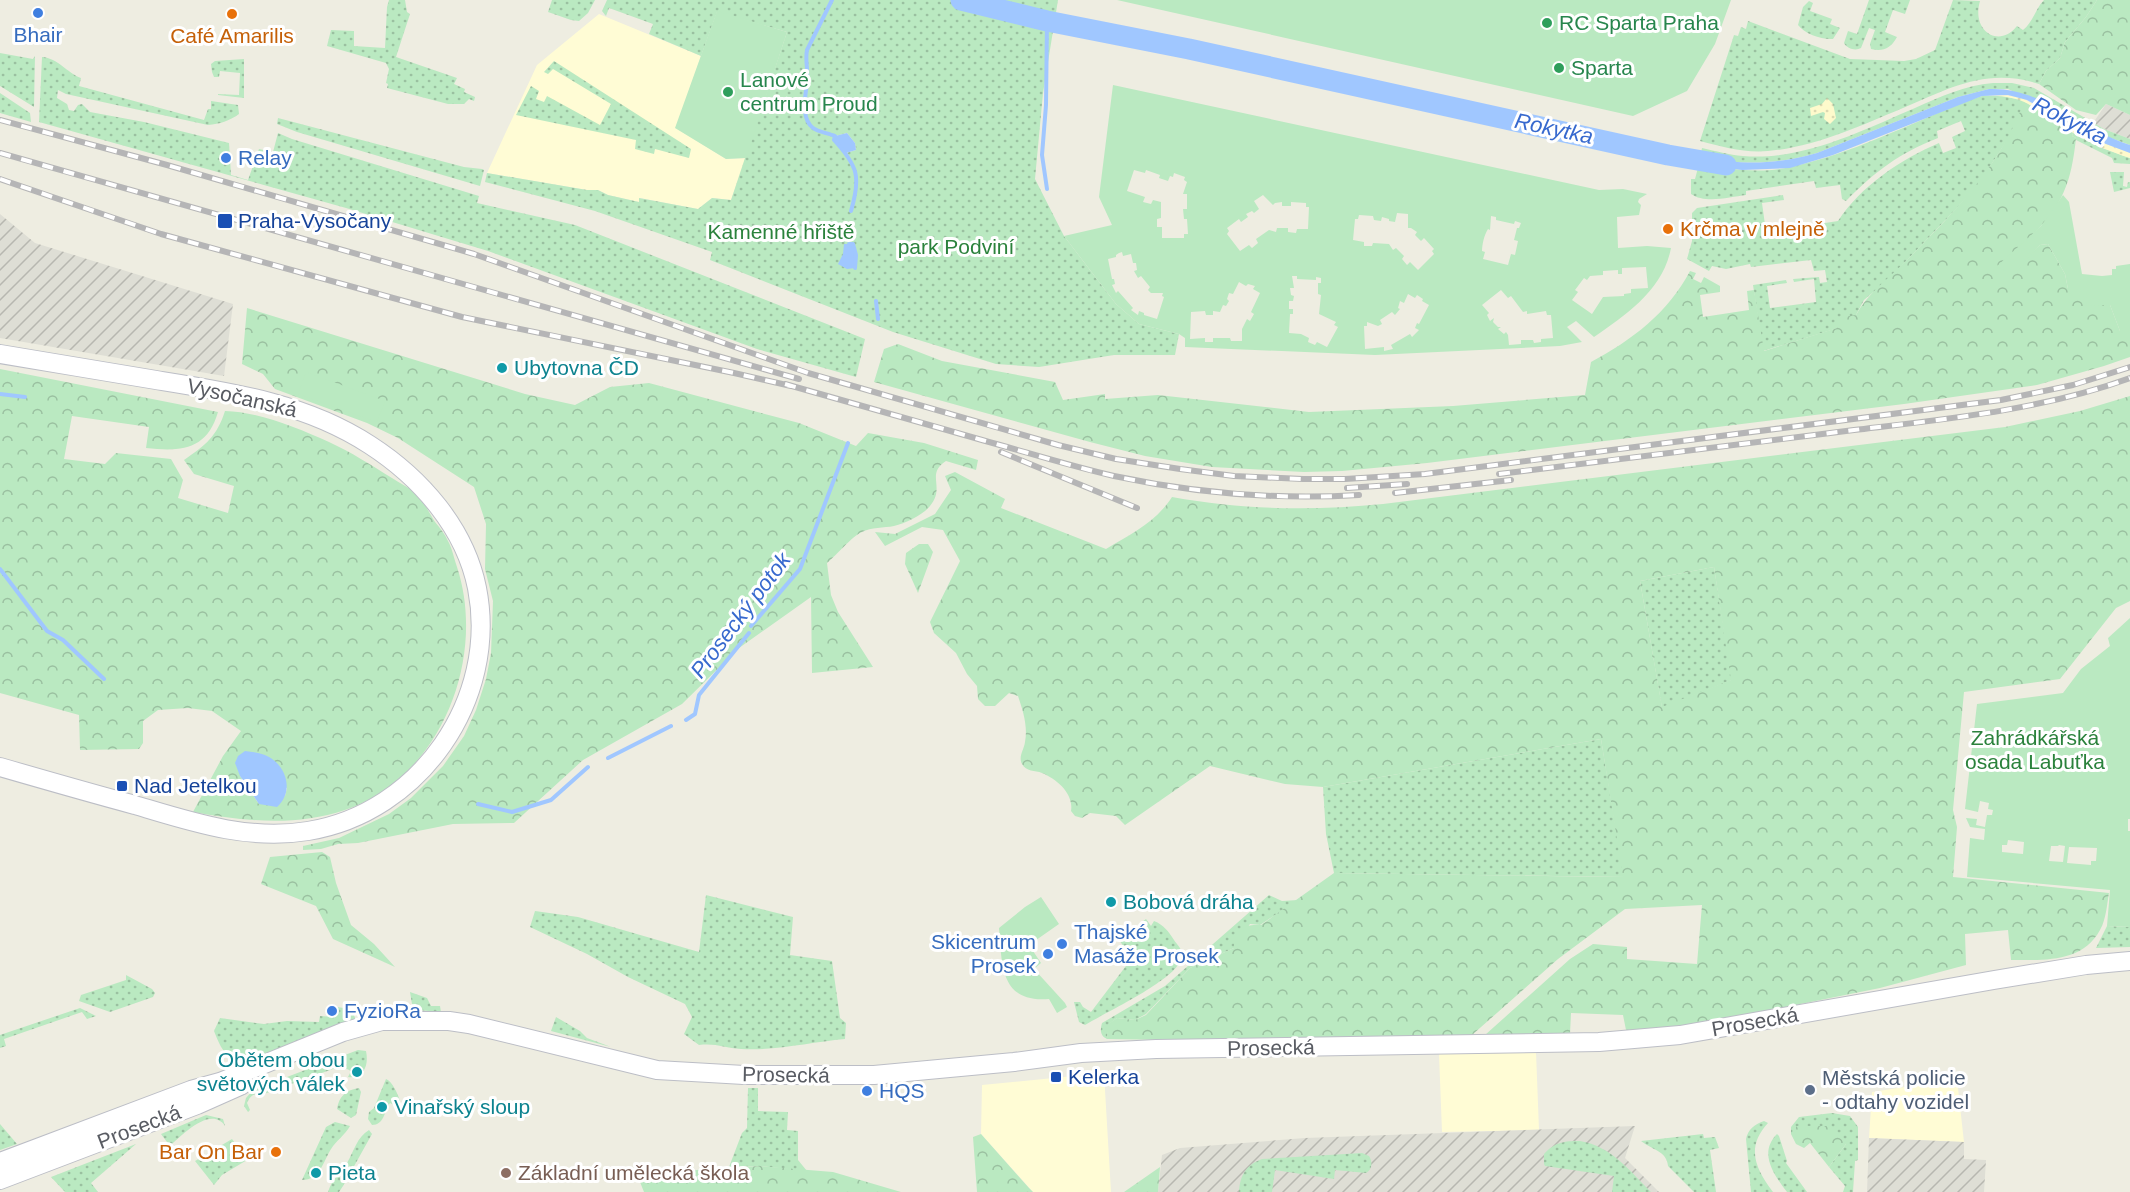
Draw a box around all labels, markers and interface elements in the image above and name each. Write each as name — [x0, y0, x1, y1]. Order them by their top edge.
marker: Bhair — [31, 6, 45, 20]
marker: Café Amarilis — [225, 7, 239, 21]
place label: RC Sparta Praha — [1559, 11, 1719, 34]
marker: RC Sparta Praha — [1540, 16, 1554, 30]
place label: Bhair — [13, 23, 63, 46]
place label: Café Amarilis — [170, 24, 294, 47]
place label: Sparta — [1571, 56, 1633, 79]
marker: Sparta — [1552, 61, 1566, 75]
place label: Lanové centrum Proud — [740, 68, 878, 115]
marker: Lanové centrum Proud — [721, 85, 735, 99]
water label: Rokytka — [2029, 91, 2111, 150]
water label: Rokytka — [1512, 108, 1595, 149]
place label: Relay — [238, 146, 292, 169]
marker: Relay — [219, 151, 233, 165]
place label: Praha-Vysočany — [238, 209, 392, 232]
marker: Praha-Vysočany — [216, 212, 234, 230]
place label: Krčma v mlejně — [1680, 217, 1825, 240]
park label: Kamenné hřiště — [707, 220, 855, 243]
marker: Krčma v mlejně — [1661, 222, 1675, 236]
park label: park Podviní — [898, 235, 1015, 258]
place label: Ubytovna ČD — [514, 356, 639, 379]
marker: Ubytovna ČD — [495, 361, 509, 375]
street label: Vysočanská — [185, 374, 300, 421]
water label: Prosecký potok — [685, 547, 796, 683]
park label: Zahrádkářská osada Labuťka — [1965, 726, 2105, 773]
place label: Nad Jetelkou — [134, 774, 257, 797]
marker: Nad Jetelkou — [115, 779, 129, 793]
place label: Bobová dráha — [1123, 890, 1254, 913]
marker: Bobová dráha — [1104, 895, 1118, 909]
place label: Thajské Masáže Prosek — [1074, 920, 1219, 967]
place label: Skicentrum Prosek — [931, 930, 1036, 977]
marker: Thajské Masáže Prosek — [1055, 937, 1069, 951]
marker: Skicentrum Prosek — [1041, 947, 1055, 961]
place label: FyzioRa — [344, 999, 421, 1022]
street label: Prosecká — [1710, 1003, 1800, 1040]
marker: FyzioRa — [325, 1004, 339, 1018]
street label: Prosecká — [1227, 1035, 1315, 1060]
place label: Obětem obou světových válek — [197, 1048, 345, 1095]
street label: Prosecká — [742, 1062, 830, 1087]
marker: Obětem obou světových válek — [350, 1065, 364, 1079]
place label: Kelerka — [1068, 1065, 1140, 1088]
place label: Městská policie - odtahy vozidel — [1822, 1066, 1969, 1113]
marker: Kelerka — [1049, 1070, 1063, 1084]
place label: HQS — [879, 1079, 925, 1102]
marker: Městská policie - odtahy vozidel — [1803, 1083, 1817, 1097]
marker: HQS — [860, 1084, 874, 1098]
place label: Vinařský sloup — [394, 1095, 530, 1118]
street label: Prosecká — [94, 1100, 184, 1153]
marker: Vinařský sloup — [375, 1100, 389, 1114]
place label: Bar On Bar — [159, 1140, 264, 1163]
marker: Bar On Bar — [269, 1145, 283, 1159]
place label: Pieta — [328, 1161, 376, 1184]
place label: Základní umělecká škola — [518, 1161, 749, 1184]
marker: Pieta — [309, 1166, 323, 1180]
marker: Základní umělecká škola — [499, 1166, 513, 1180]

